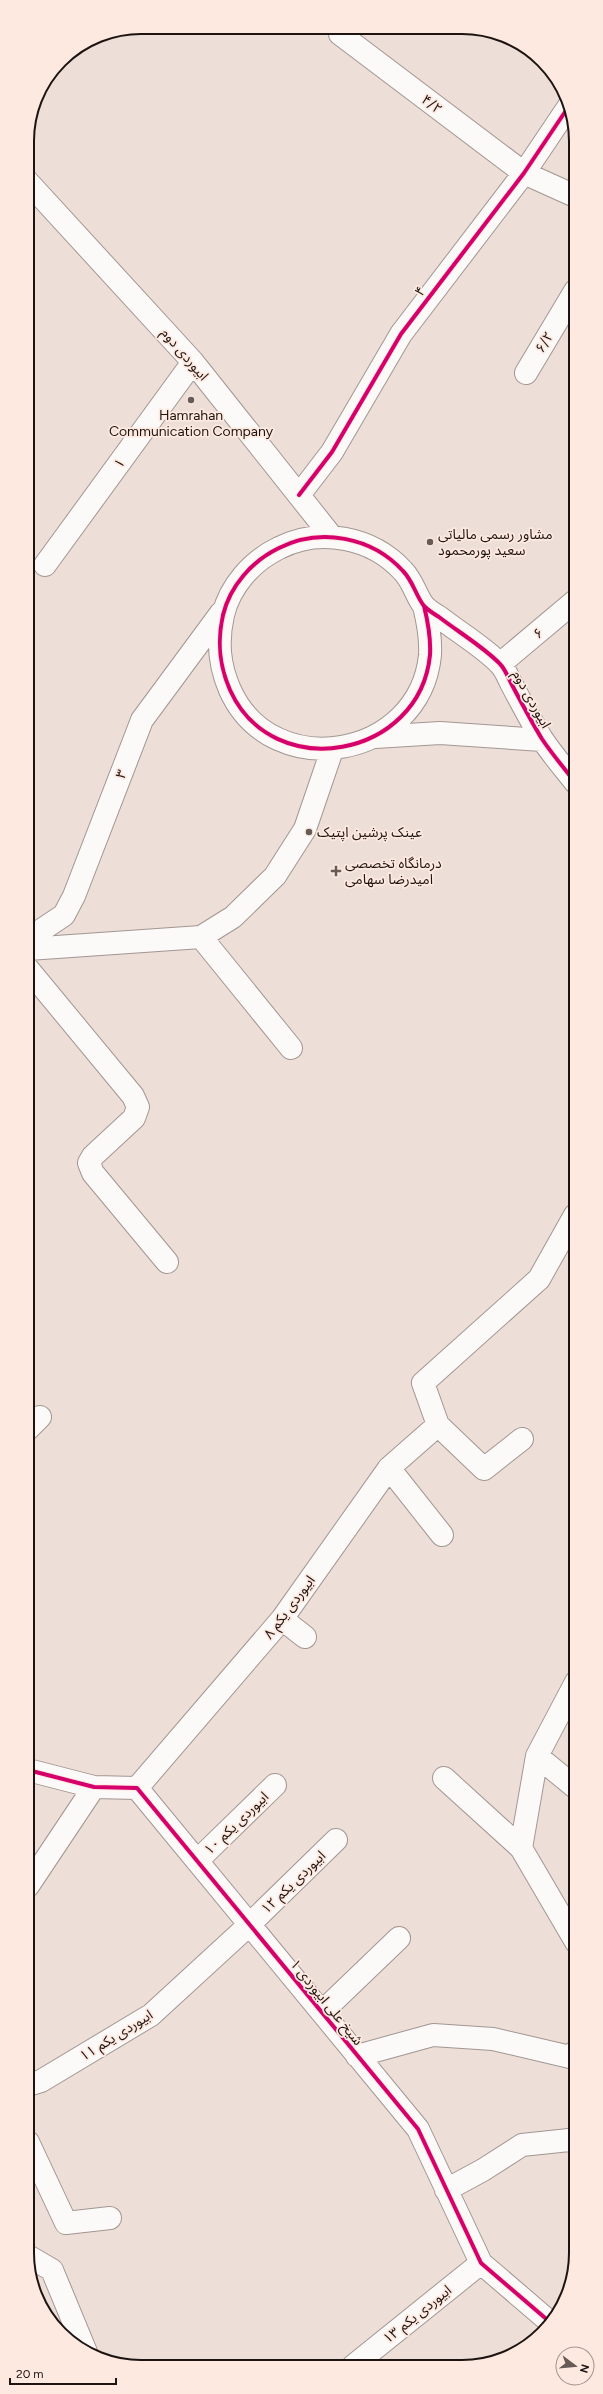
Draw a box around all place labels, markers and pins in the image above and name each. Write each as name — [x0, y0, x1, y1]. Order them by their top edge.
marker: Hamrahan Communication Company — [186, 395, 196, 405]
place label: Hamrahan Communication Company — [109, 407, 274, 440]
place label: مشاور رسمی مالیاتی سعید پورمحمود — [438, 526, 553, 560]
marker: مشاور رسمی مالیاتی سعید پورمحمود — [425, 537, 435, 547]
place label: عینک پرشین اپتیک — [317, 824, 422, 842]
marker: عینک پرشین اپتیک — [304, 827, 314, 837]
place label: درمانگاه تخصصی امیدرضا سهامی — [345, 855, 442, 888]
marker: درمانگاه تخصصی امیدرضا سهامی — [330, 865, 342, 877]

